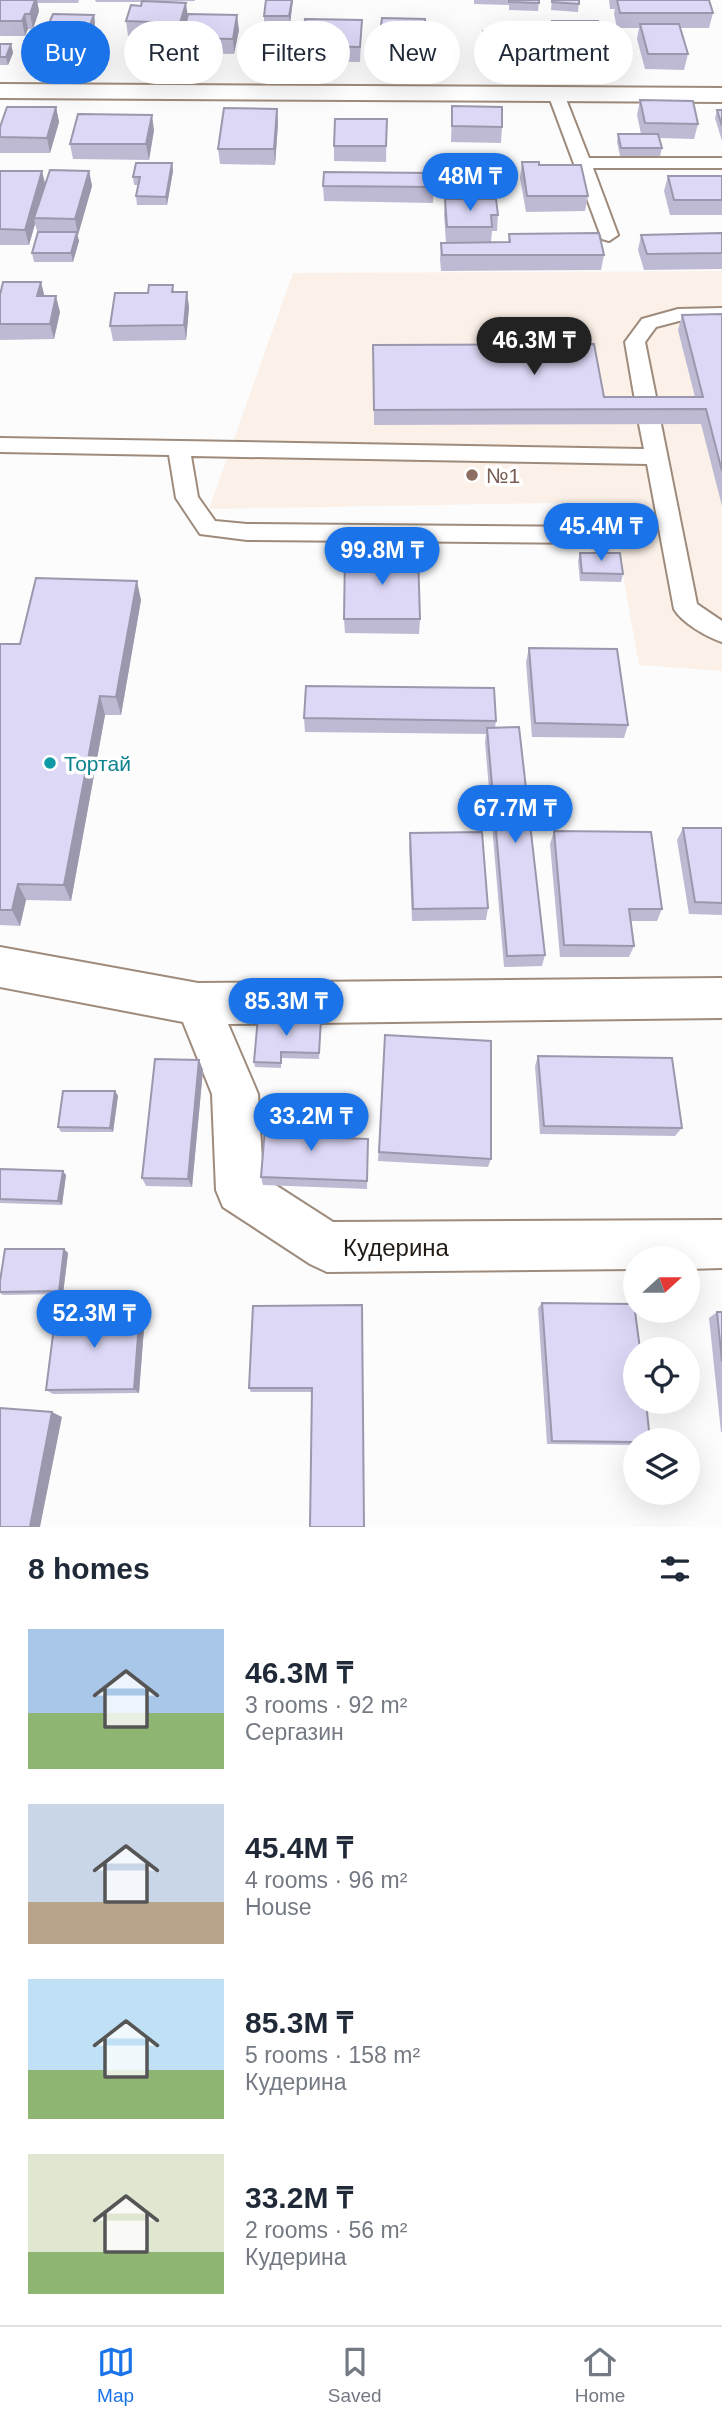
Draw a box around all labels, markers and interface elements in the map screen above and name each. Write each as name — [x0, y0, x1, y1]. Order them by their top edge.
chip: Buy — [21, 21, 110, 84]
chip: Rent — [124, 21, 223, 84]
chip: Filters — [237, 21, 350, 84]
chip: New — [364, 21, 460, 84]
chip: Apartment — [474, 21, 633, 84]
pin: 48M ₸ — [421, 154, 519, 213]
text: 48M ₸ — [438, 163, 502, 189]
pin: 46.3M ₸ — [469, 318, 599, 377]
text: 46.3M ₸ — [493, 327, 575, 353]
place label: №1 — [486, 464, 520, 487]
marker: №1 — [464, 467, 480, 483]
pin: 45.4M ₸ — [536, 504, 666, 563]
text: 45.4M ₸ — [560, 513, 642, 539]
pin: 99.8M ₸ — [317, 528, 447, 587]
text: 99.8M ₸ — [341, 537, 423, 563]
place label: Тортай — [64, 752, 131, 775]
marker: Тортай — [42, 755, 58, 771]
pin: 67.7M ₸ — [450, 786, 580, 845]
text: 67.7M ₸ — [474, 795, 556, 821]
pin: 85.3M ₸ — [221, 978, 351, 1038]
text: 85.3M ₸ — [245, 988, 327, 1014]
pin: 33.2M ₸ — [246, 1094, 376, 1153]
text: 33.2M ₸ — [270, 1103, 352, 1129]
street label: Кудерина — [343, 1234, 450, 1261]
north arrow — [623, 1246, 700, 1323]
map controls — [623, 1246, 700, 1505]
pin: 52.3M ₸ — [29, 1290, 159, 1350]
text: 52.3M ₸ — [53, 1300, 135, 1326]
button: locate — [623, 1337, 700, 1414]
button: layers — [623, 1428, 700, 1505]
icon: filters — [656, 1550, 694, 1588]
text: 8 homes — [28, 1552, 150, 1585]
text: 46.3M ₸ — [245, 1656, 353, 1689]
icon: home — [84, 1657, 168, 1741]
text: 3 rooms · 92 m² — [245, 1692, 407, 1718]
text: Сергазин — [245, 1719, 344, 1745]
text: 45.4M ₸ — [245, 1831, 353, 1864]
icon: home — [84, 1832, 168, 1916]
text: 4 rooms · 96 m² — [245, 1867, 407, 1893]
text: House — [245, 1894, 311, 1920]
text: 85.3M ₸ — [245, 2006, 353, 2039]
icon: home — [84, 2007, 168, 2091]
text: 5 rooms · 158 m² — [245, 2042, 420, 2068]
text: Кудерина — [245, 2069, 346, 2095]
text: 33.2M ₸ — [245, 2181, 353, 2214]
icon: home — [84, 2182, 168, 2266]
text: 2 rooms · 56 m² — [245, 2217, 407, 2243]
text: Кудерина — [245, 2244, 346, 2270]
tab: Map — [97, 2343, 135, 2407]
tab: Saved — [328, 2343, 382, 2407]
tab: Home — [575, 2343, 625, 2407]

